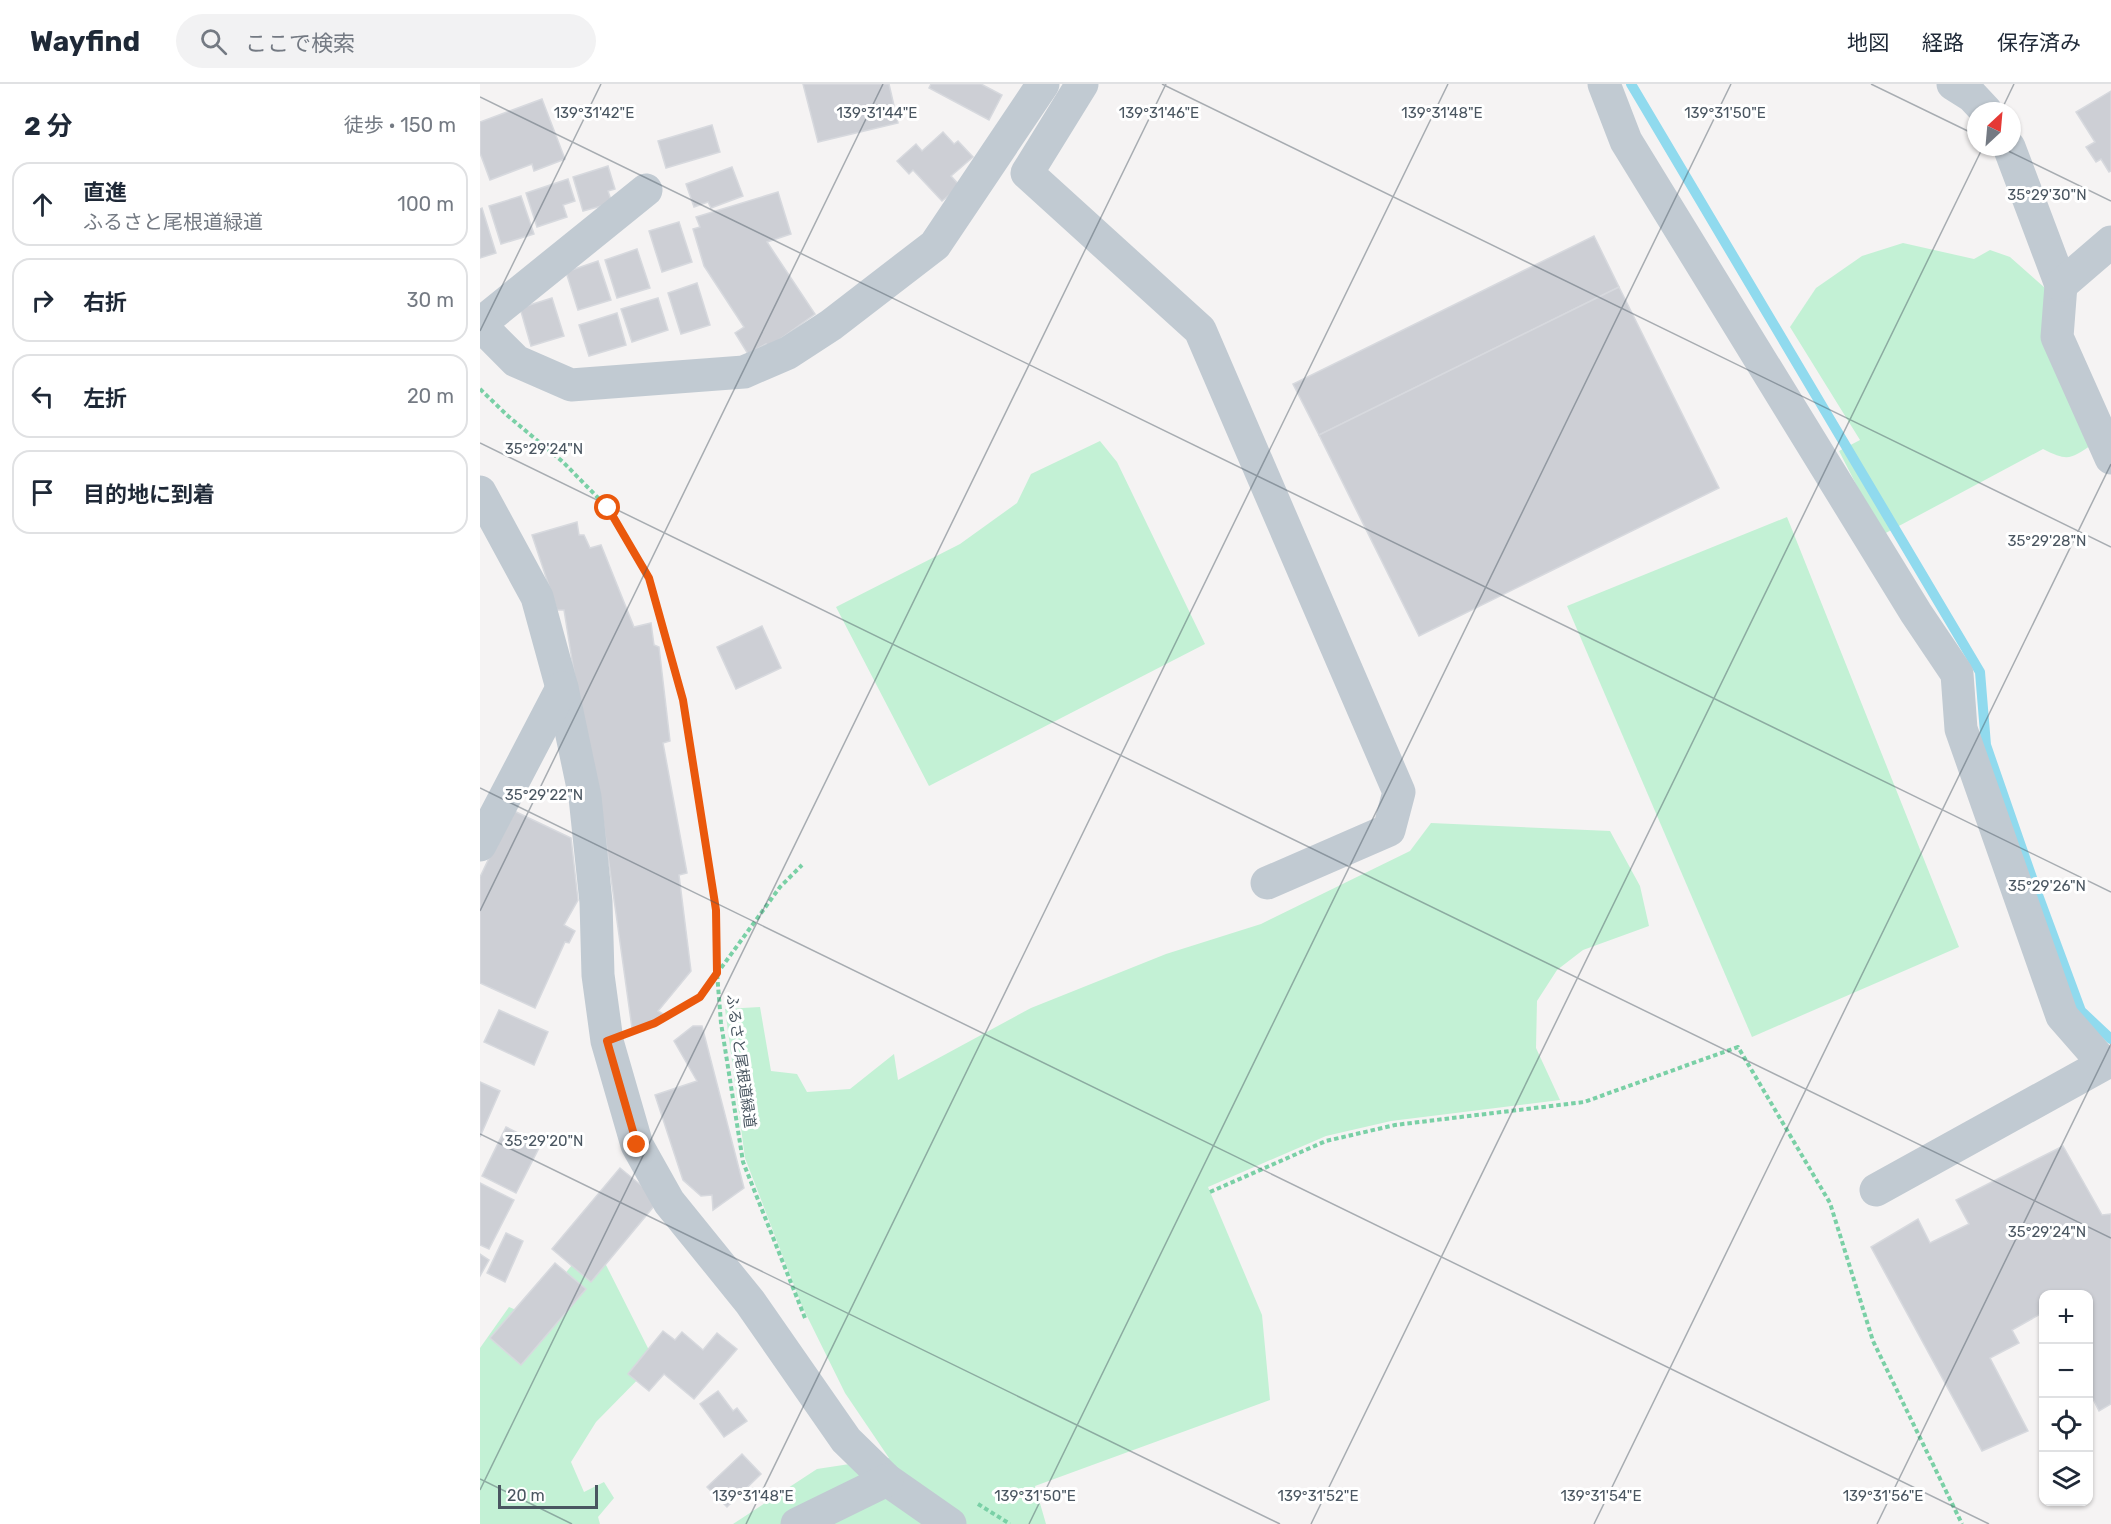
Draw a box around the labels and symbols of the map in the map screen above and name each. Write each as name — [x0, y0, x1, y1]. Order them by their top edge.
north arrow — [1967, 102, 2021, 156]
text: 139°31'42"E — [554, 104, 634, 122]
text: 139°31'44"E — [837, 104, 917, 122]
text: 139°31'46"E — [1119, 104, 1199, 122]
text: 139°31'48"E — [1401, 104, 1483, 122]
text: 139°31'50"E — [1684, 104, 1766, 122]
text: 35°29'30"N — [2007, 186, 2087, 204]
text: 35°29'24"N — [505, 440, 583, 458]
route start — [594, 494, 620, 520]
text: 35°29'28"N — [2007, 532, 2087, 550]
text: 35°29'22"N — [505, 786, 583, 804]
text: 35°29'26"N — [2008, 877, 2086, 895]
street label: ふるさと尾根道緑道 — [723, 993, 759, 1129]
route end — [623, 1131, 649, 1157]
text: 35°29'20"N — [504, 1132, 584, 1150]
text: 35°29'24"N — [2008, 1223, 2086, 1241]
scale bar — [498, 1482, 598, 1510]
text: 139°31'48"E — [712, 1487, 794, 1505]
text: 139°31'50"E — [994, 1487, 1076, 1505]
text: 139°31'52"E — [1278, 1487, 1359, 1505]
text: 139°31'54"E — [1560, 1487, 1642, 1505]
text: 139°31'56"E — [1843, 1487, 1923, 1505]

